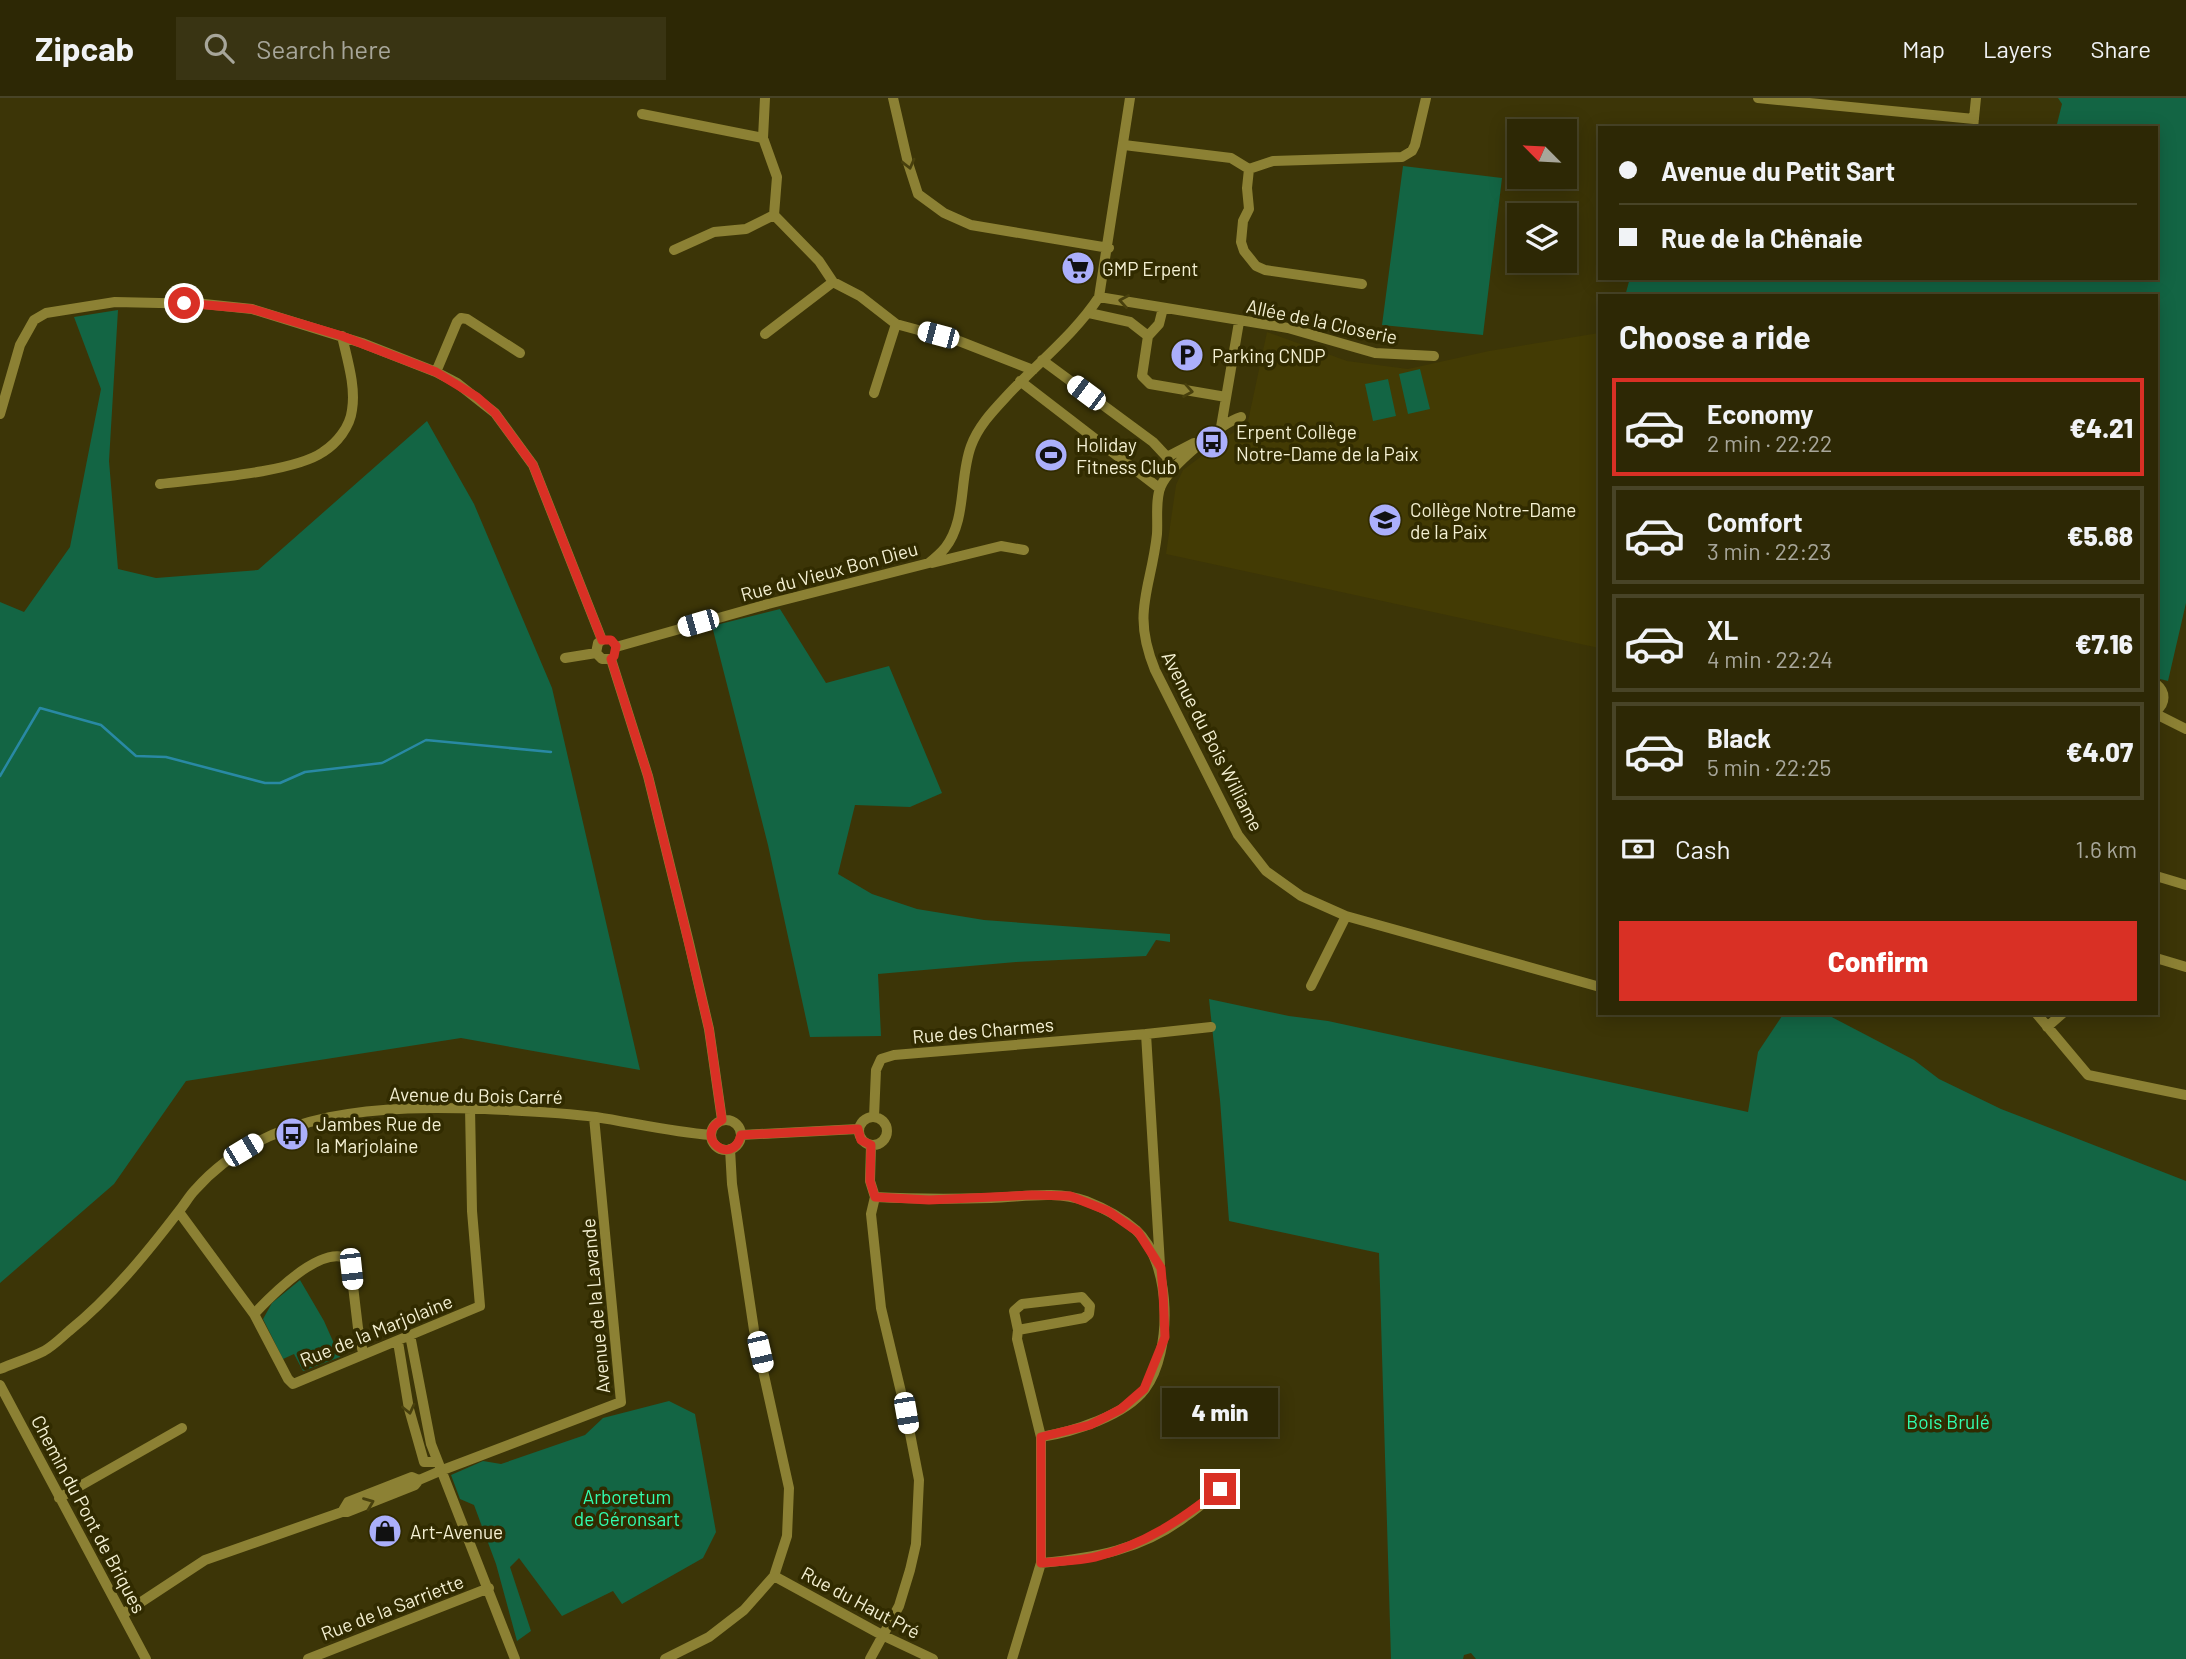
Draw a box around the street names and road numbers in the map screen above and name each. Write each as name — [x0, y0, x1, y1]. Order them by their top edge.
street label: Allée de la Closerie — [1244, 294, 1400, 348]
street label: Rue du Vieux Bon Dieu — [738, 536, 920, 606]
street label: Avenue du Bois Williame — [1158, 647, 1268, 835]
street label: Rue des Charmes — [911, 1012, 1055, 1048]
street label: Avenue du Bois Carré — [389, 1082, 563, 1108]
street label: Avenue de la Lavande — [576, 1217, 614, 1395]
street label: Rue de la Marjolaine — [296, 1289, 456, 1371]
street label: Chemin du Pont de Briques — [27, 1411, 151, 1617]
street label: Rue du Haut Pré — [798, 1561, 924, 1643]
street label: Rue de la Sarriette — [317, 1569, 467, 1645]

